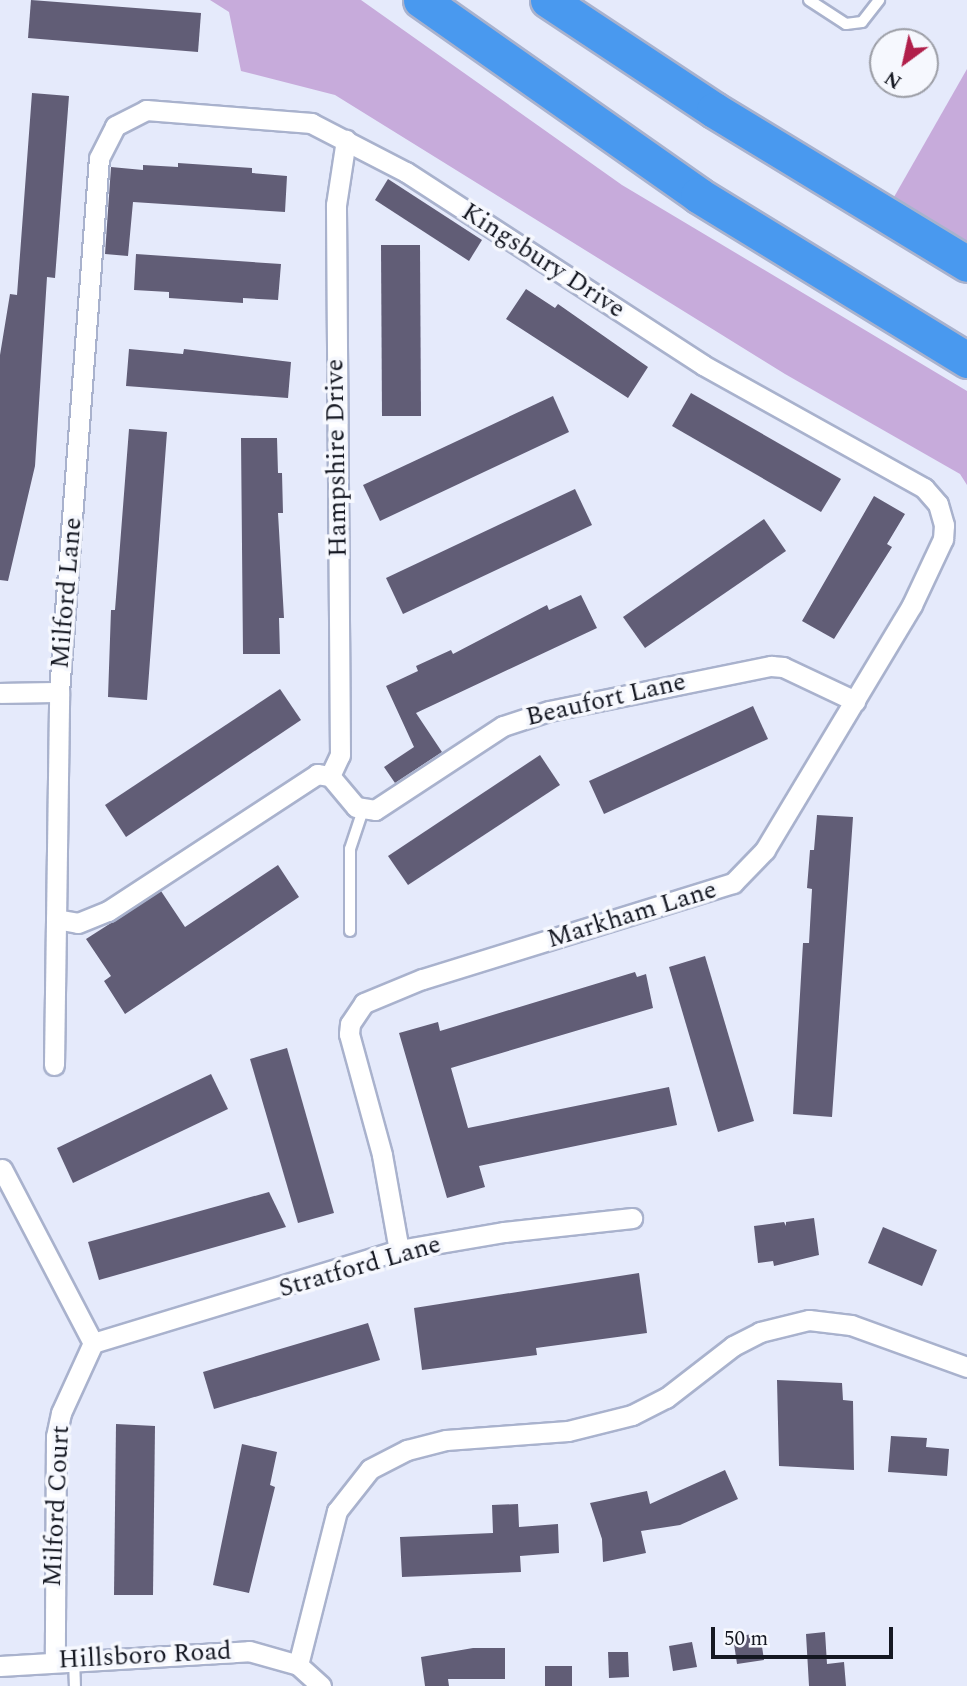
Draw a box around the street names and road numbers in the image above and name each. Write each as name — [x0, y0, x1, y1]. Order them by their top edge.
street label: Kingsbury Drive — [455, 197, 631, 325]
street label: Hampshire Drive — [320, 359, 354, 557]
street label: Milford Lane — [45, 516, 89, 670]
street label: Beaufort Lane — [523, 666, 689, 734]
street label: Markham Lane — [543, 874, 721, 956]
street label: Stratford Lane — [275, 1229, 445, 1305]
street label: Milford Court — [37, 1424, 77, 1588]
street label: Hillsboro Road — [57, 1636, 233, 1676]

